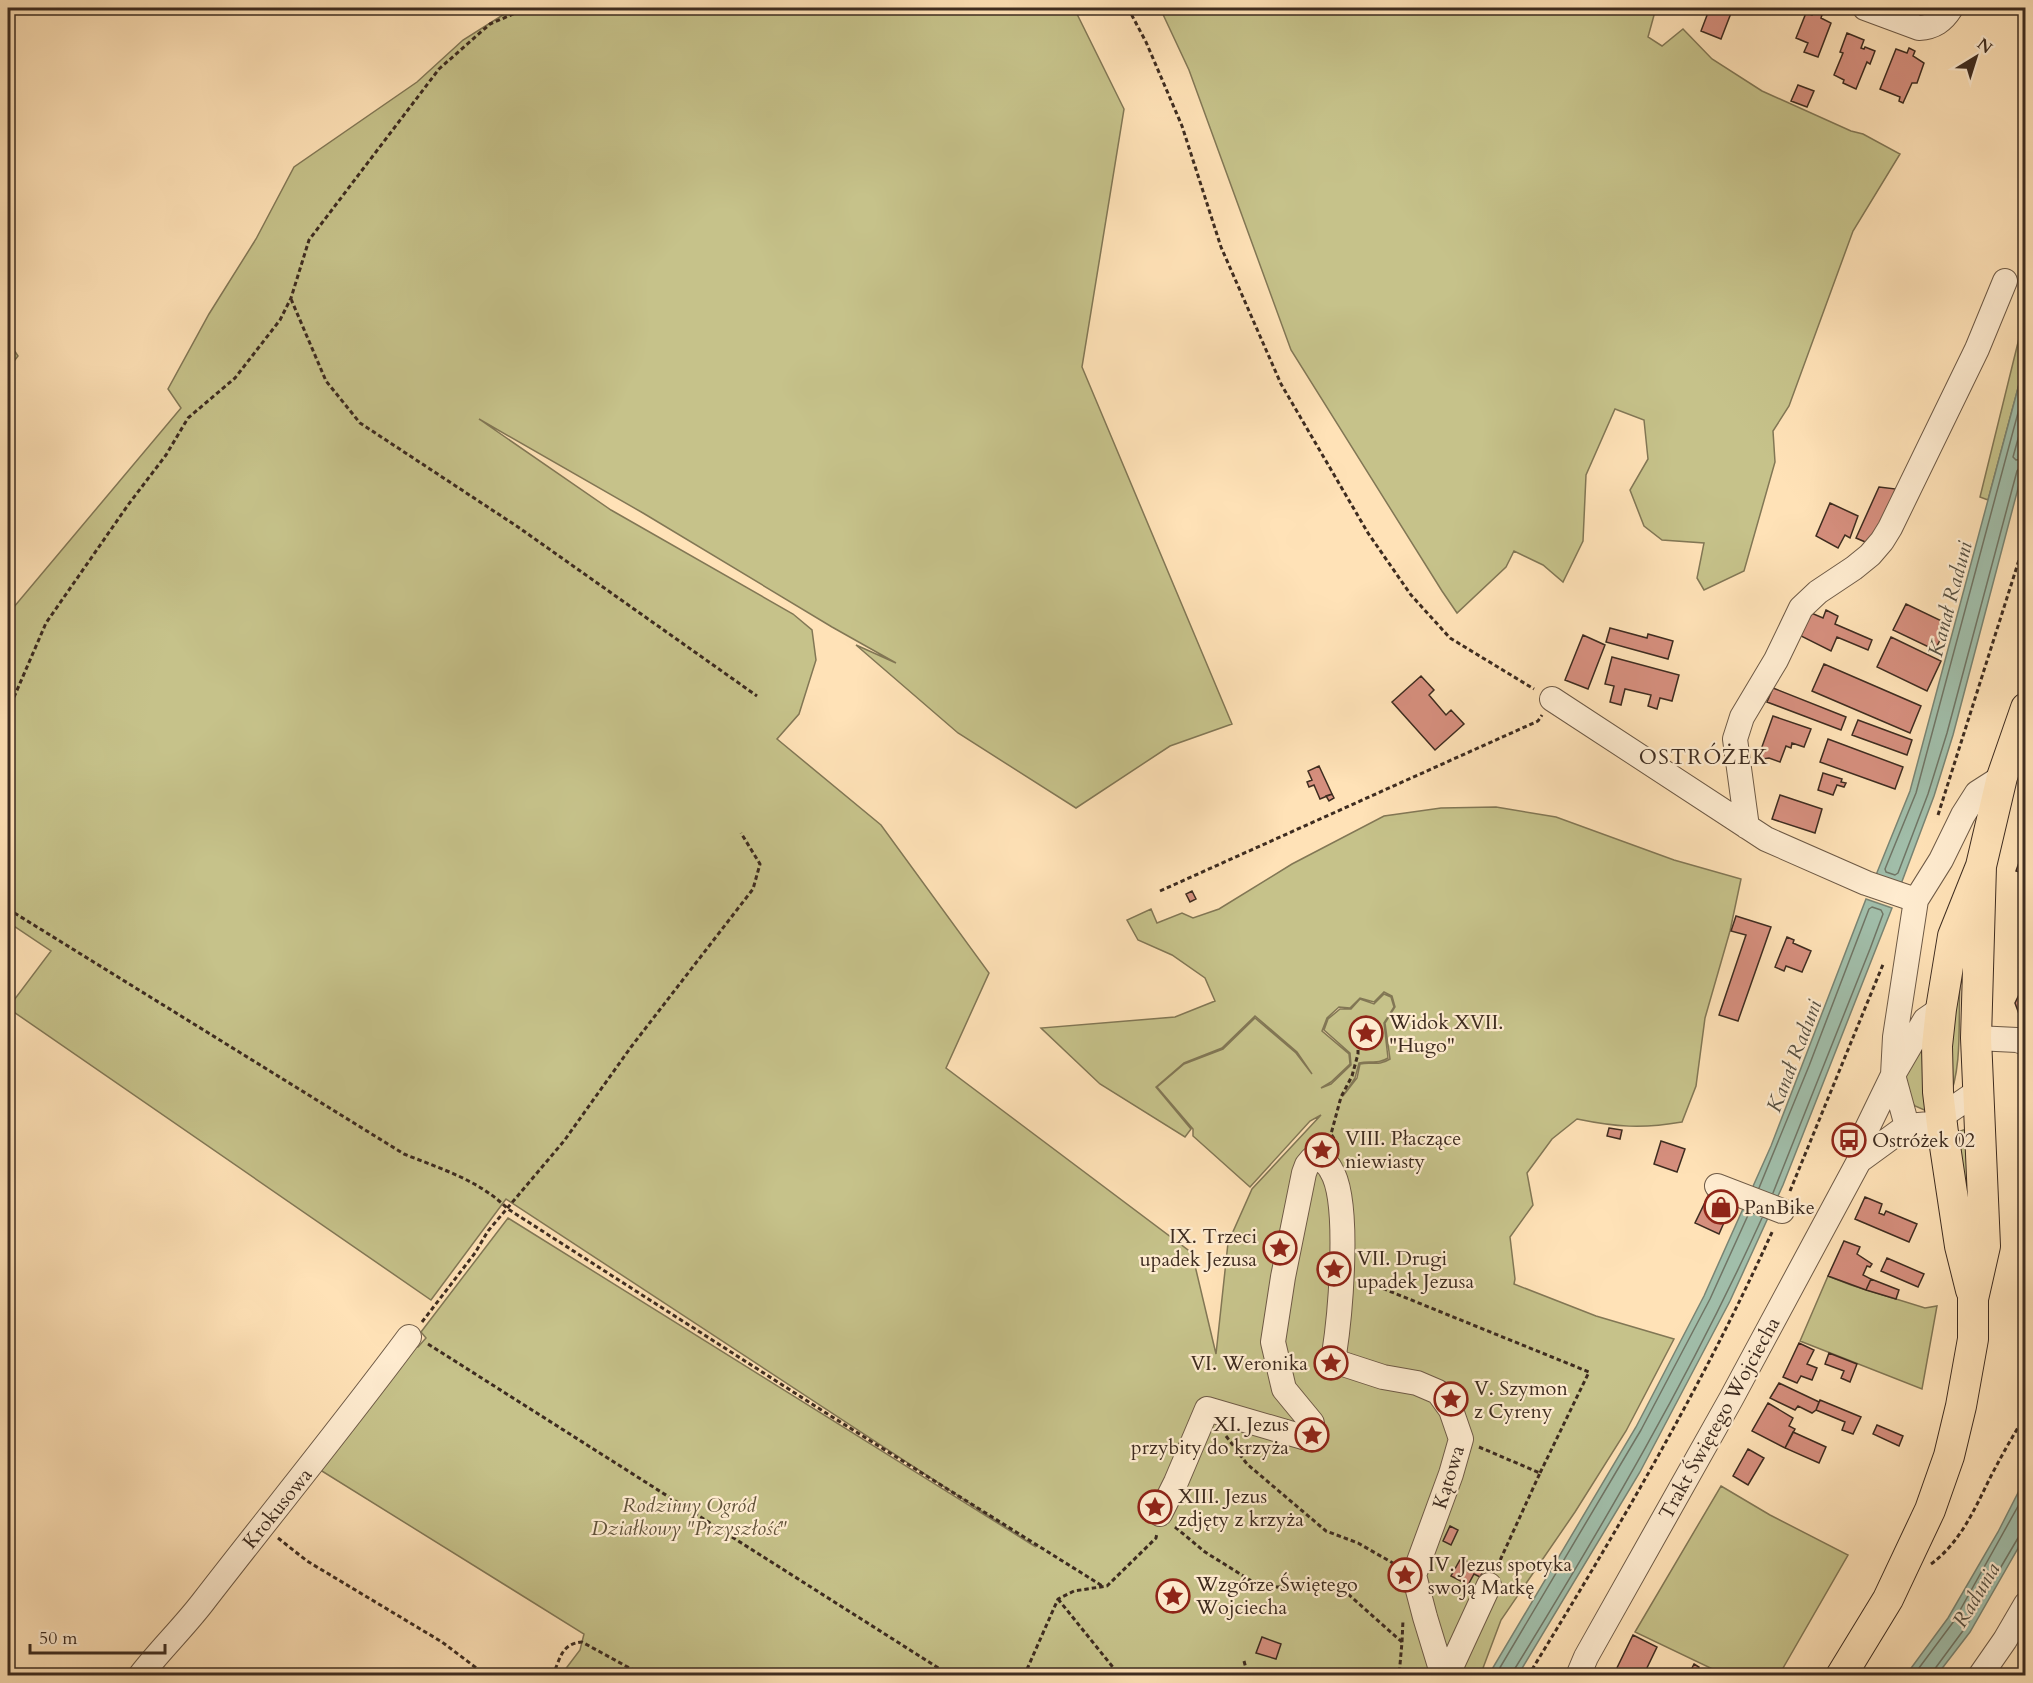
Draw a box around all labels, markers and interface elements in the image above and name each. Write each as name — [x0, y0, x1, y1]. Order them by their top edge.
north arrow — [1946, 27, 2006, 87]
text: N — [1972, 33, 1997, 59]
water label: Kanał Raduni — [1921, 538, 1980, 660]
district label: OSTRÓŻEK — [1639, 742, 1769, 772]
water label: Kanał Raduni — [1760, 996, 1829, 1117]
place label: Widok XVII. "Hugo" — [1388, 1009, 1503, 1059]
place icon: Widok XVII. "Hugo" — [1348, 1015, 1384, 1051]
bus stop icon: Ostróżek 02 — [1831, 1122, 1867, 1158]
place label: VIII. Płaczące niewiasty — [1345, 1125, 1461, 1175]
place label: Ostróżek 02 — [1872, 1127, 1975, 1154]
place icon: VIII. Płaczące niewiasty — [1304, 1132, 1340, 1168]
shop icon: PanBike — [1703, 1189, 1739, 1225]
place label: PanBike — [1744, 1194, 1815, 1221]
place label: IX. Trzeci upadek Jezusa — [1140, 1223, 1257, 1273]
place icon: IX. Trzeci upadek Jezusa — [1262, 1230, 1298, 1266]
place label: VII. Drugi upadek Jezusa — [1357, 1245, 1475, 1295]
place icon: VII. Drugi upadek Jezusa — [1316, 1251, 1352, 1287]
street label: Trakt Świętego Wojciecha — [1652, 1312, 1787, 1524]
place icon: VI. Weronika — [1313, 1345, 1349, 1381]
place label: VI. Weronika — [1190, 1350, 1308, 1377]
place label: V. Szymon z Cyreny — [1474, 1375, 1568, 1425]
place icon: V. Szymon z Cyreny — [1433, 1381, 1469, 1417]
place label: XI. Jezus przybity do krzyża — [1131, 1411, 1289, 1461]
place icon: XI. Jezus przybity do krzyża — [1294, 1417, 1330, 1453]
street label: Kątowa — [1426, 1442, 1471, 1512]
street label: Krokusowa — [236, 1462, 319, 1554]
place label: XIII. Jezus zdjęty z krzyża — [1178, 1483, 1304, 1533]
place icon: XIII. Jezus zdjęty z krzyża — [1137, 1489, 1173, 1525]
park label: Rodzinny Ogród Działkowy "Przyszłość" — [591, 1492, 787, 1542]
place label: IV. Jezus spotyka swoją Matkę — [1428, 1551, 1573, 1601]
place icon: IV. Jezus spotyka swoją Matkę — [1387, 1557, 1423, 1593]
water label: Radunia — [1946, 1557, 2007, 1633]
place label: Wzgórze Świętego Wojciecha — [1195, 1571, 1358, 1621]
place icon: Wzgórze Świętego Wojciecha — [1155, 1578, 1191, 1614]
scale bar — [30, 1617, 165, 1655]
text: 50 m — [39, 1626, 78, 1651]

